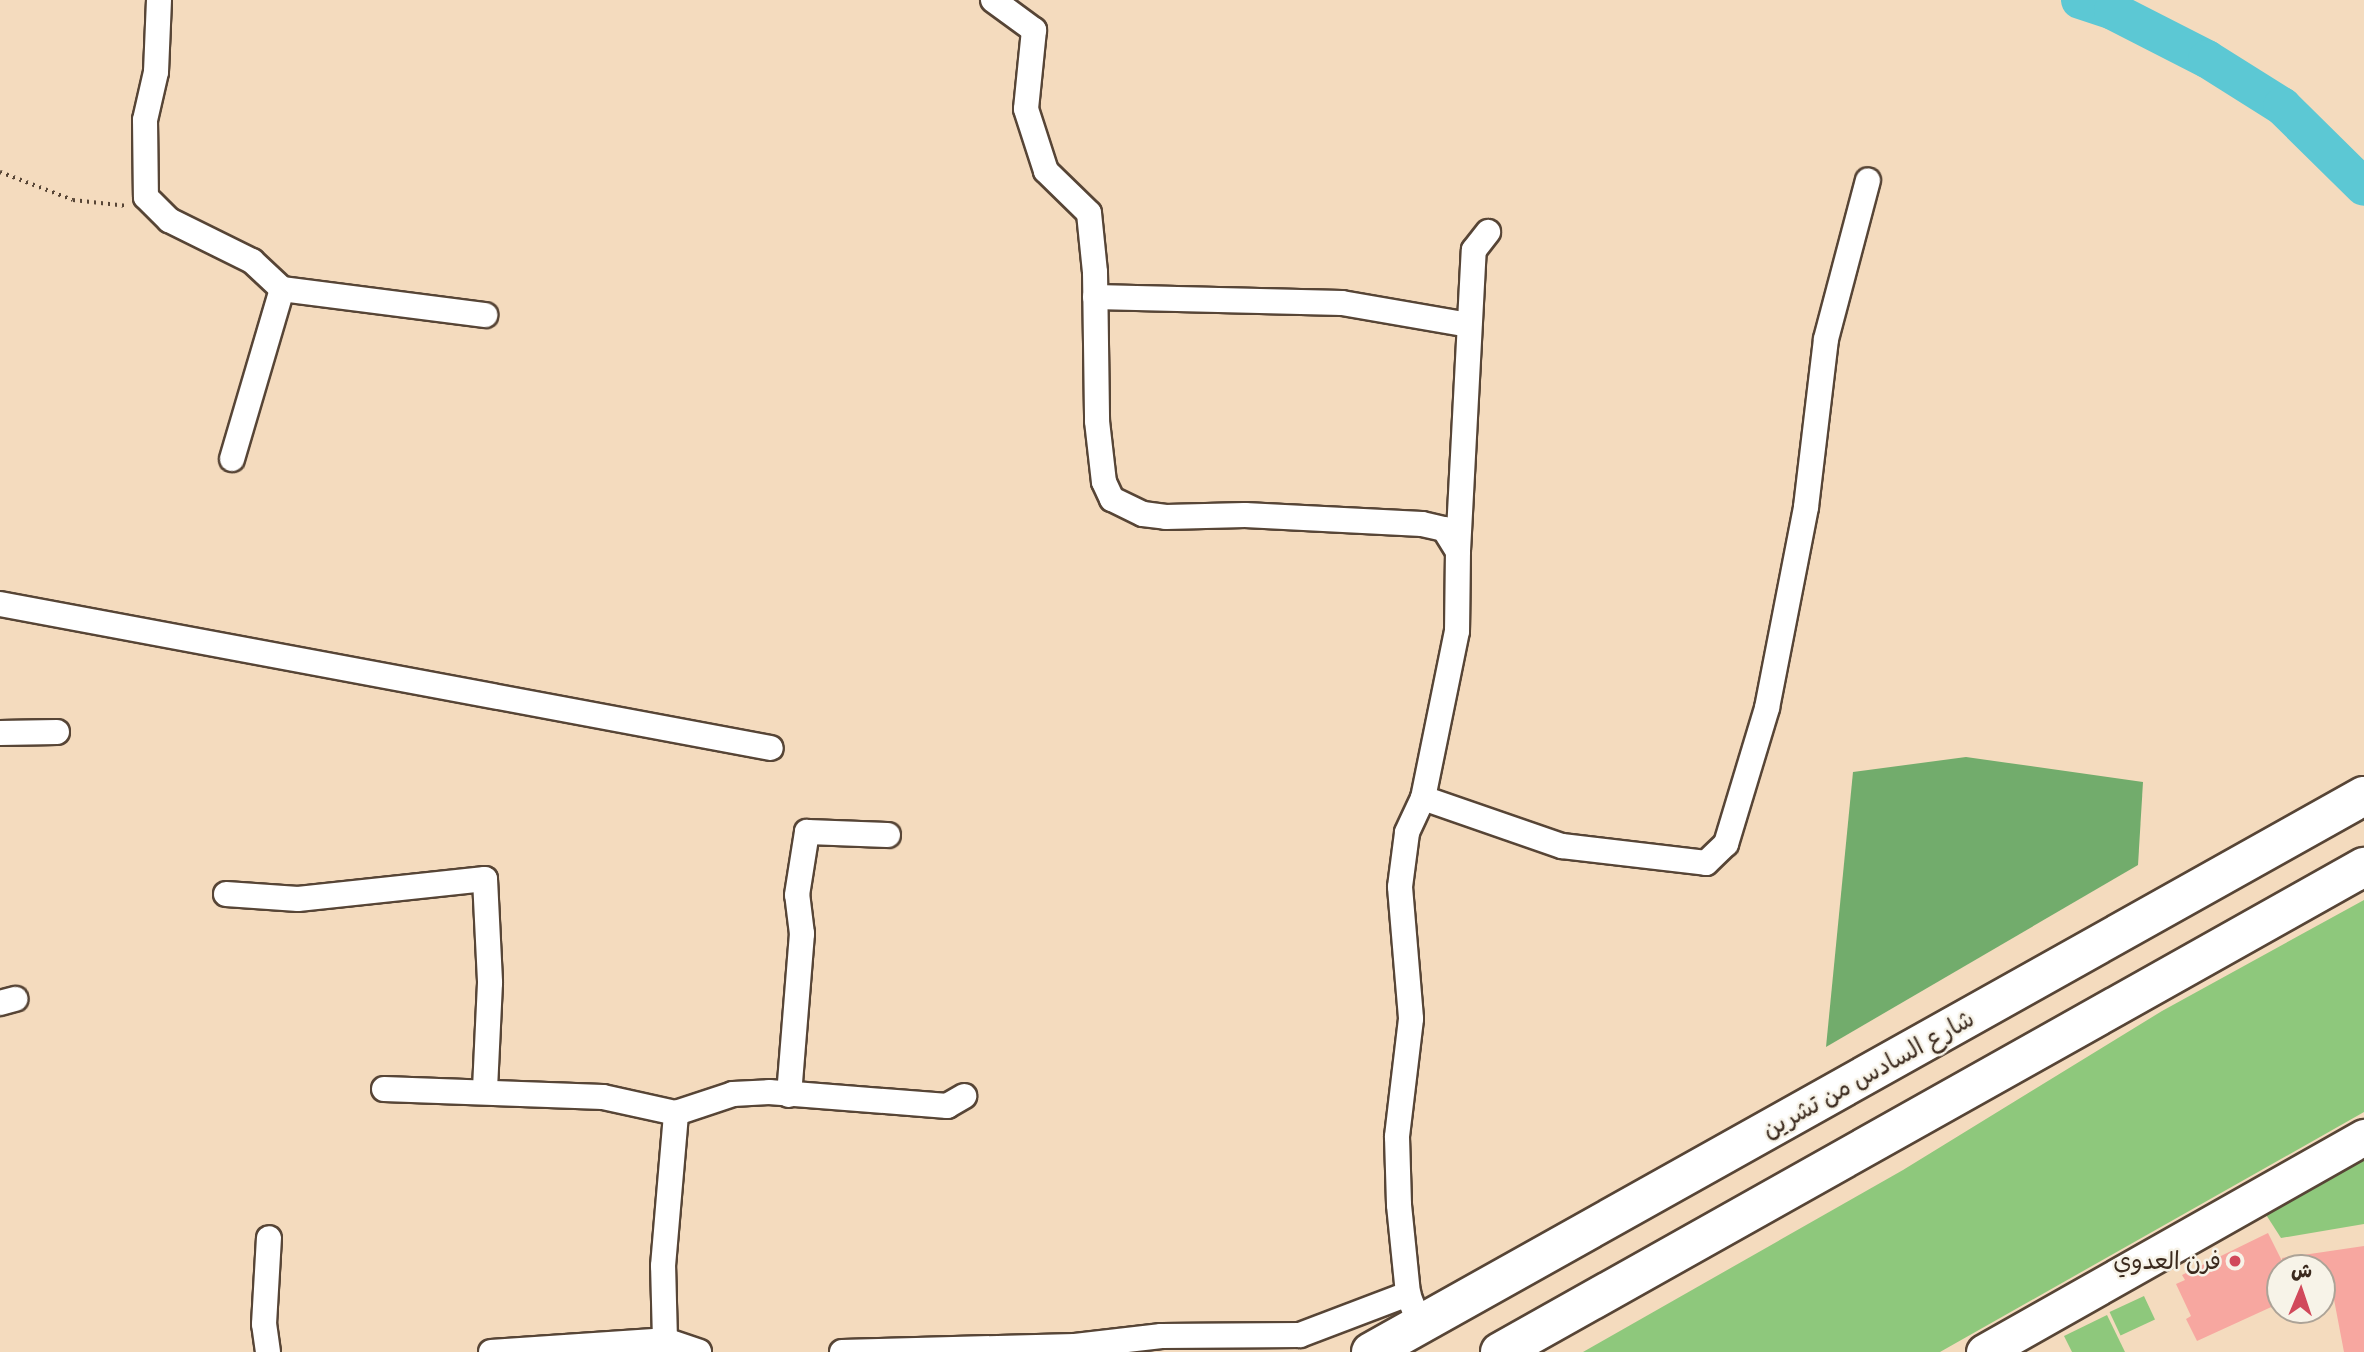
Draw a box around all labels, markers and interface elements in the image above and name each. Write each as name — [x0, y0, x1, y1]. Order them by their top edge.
street label: شارع السادس من تشرين — [1757, 1004, 1979, 1144]
place label: فرن العدوي — [2113, 1247, 2221, 1275]
marker: فرن العدوي — [2227, 1253, 2243, 1269]
north arrow — [2266, 1254, 2336, 1324]
text: ش — [2291, 1258, 2313, 1282]

